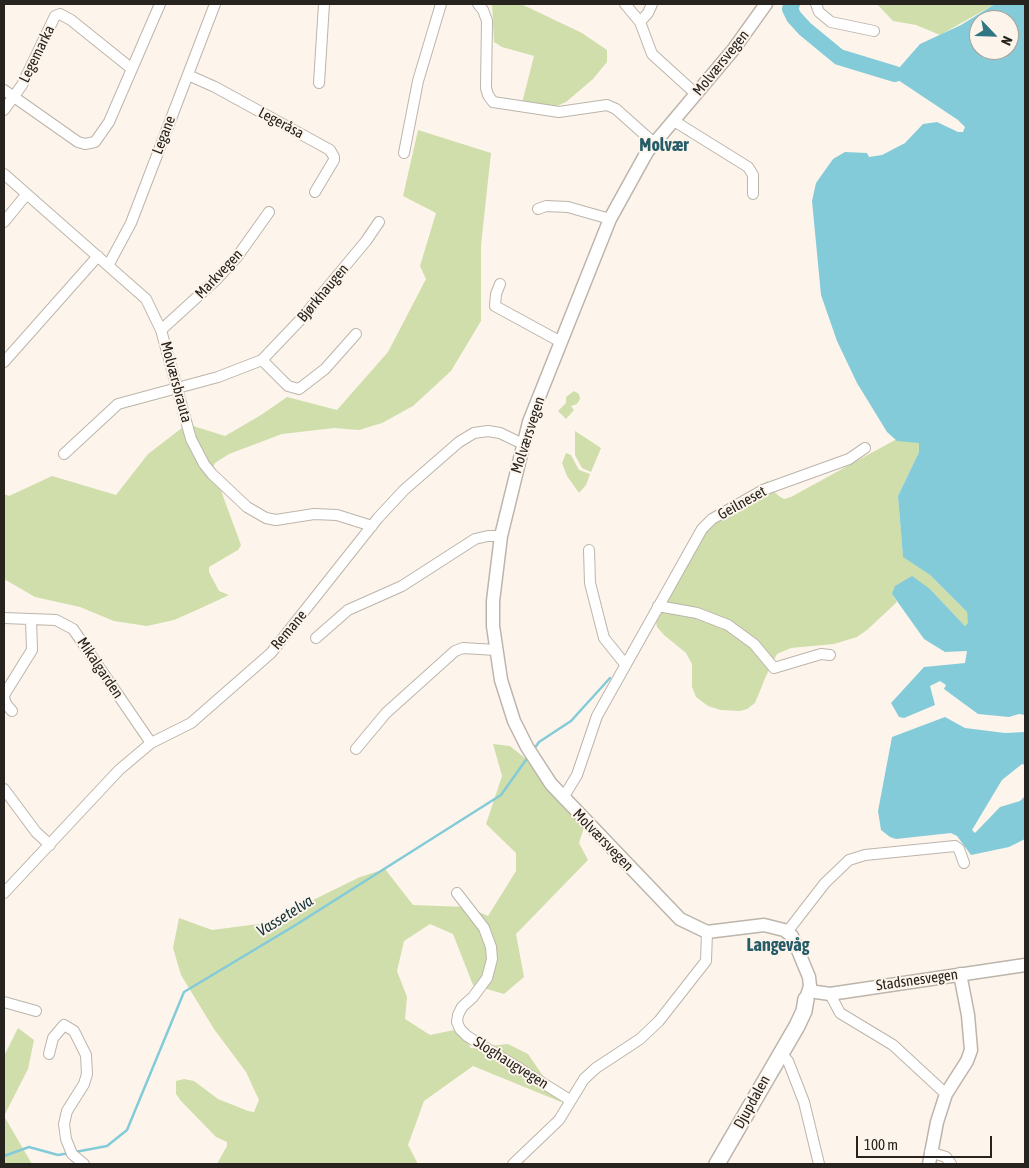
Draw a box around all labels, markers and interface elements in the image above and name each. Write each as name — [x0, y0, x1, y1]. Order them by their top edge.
north arrow — [969, 10, 1019, 60]
street label: Legemarka — [15, 22, 59, 86]
street label: Molværsvegen — [689, 26, 753, 100]
text: N — [998, 34, 1016, 48]
street label: Legeråsa — [255, 104, 307, 142]
street label: Legane — [148, 113, 180, 157]
district label: Molvær — [639, 134, 689, 156]
street label: Markvegen — [192, 246, 246, 302]
street label: Bjørkhaugen — [293, 260, 353, 326]
street label: Molværsbrauta — [157, 340, 195, 424]
street label: Molværsvegen — [507, 394, 549, 476]
street label: Geilneset — [715, 482, 769, 524]
street label: Remane — [267, 607, 311, 653]
street label: Mikalgarden — [73, 634, 127, 702]
street label: Molværsvegen — [569, 805, 637, 875]
water label: Vassetelva — [253, 891, 317, 941]
district label: Langevåg — [747, 934, 809, 956]
street label: Stadsnesvegen — [875, 965, 959, 995]
street label: Sloghaugvegen — [470, 1033, 552, 1093]
street label: Djupdalen — [730, 1072, 774, 1132]
scale bar — [859, 1126, 995, 1158]
text: 100 m — [864, 1136, 898, 1153]

